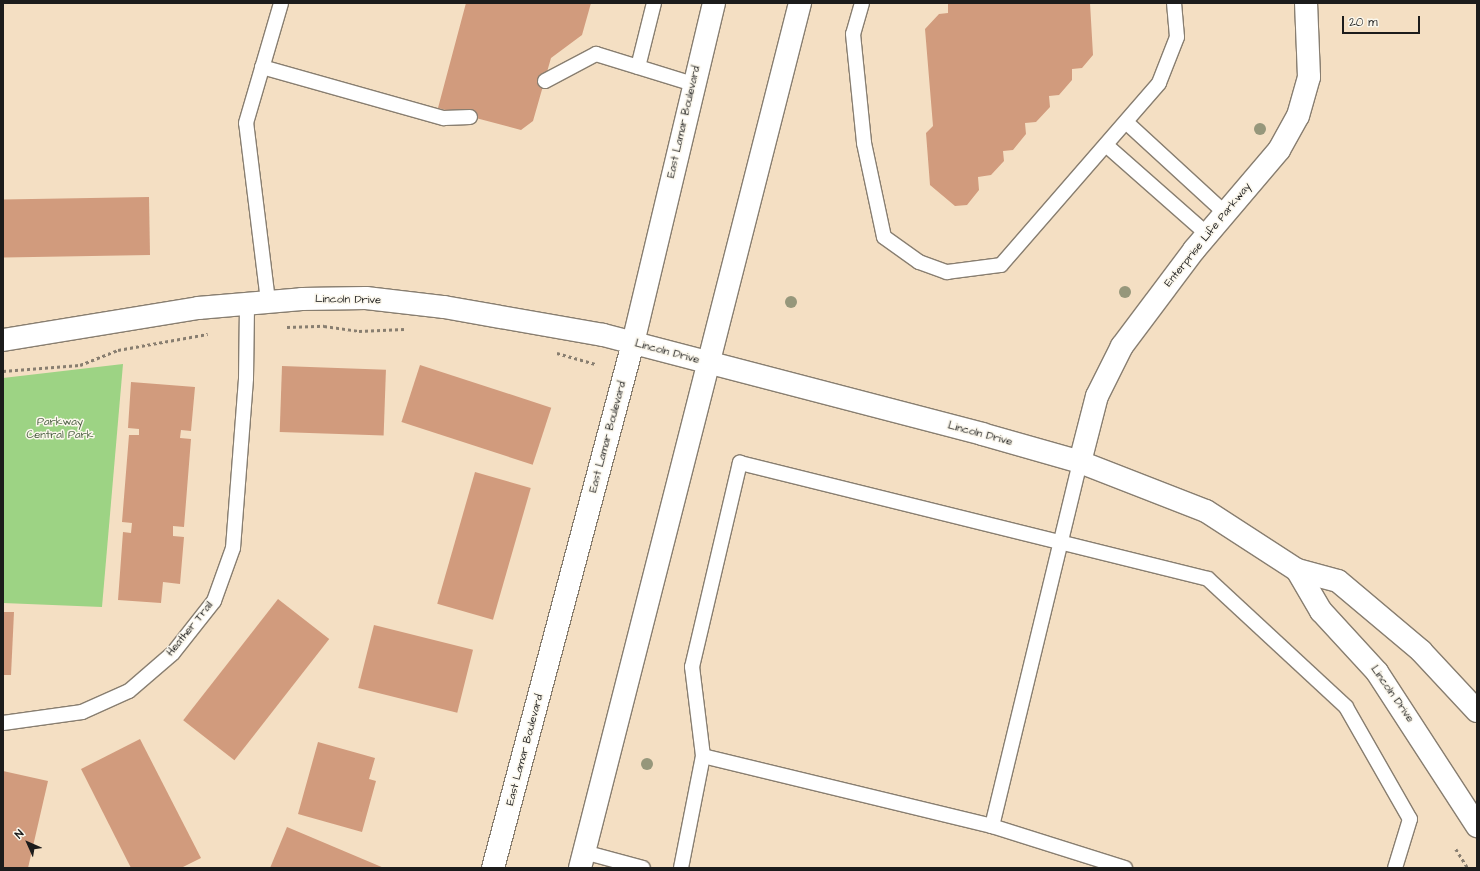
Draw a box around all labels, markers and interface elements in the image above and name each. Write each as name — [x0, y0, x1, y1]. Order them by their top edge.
scale bar — [1344, 8, 1422, 34]
text: 20 m — [1349, 14, 1378, 31]
street label: East Lamar Boulevard — [665, 65, 703, 179]
street label: Enterprise Life Parkway — [1162, 180, 1254, 290]
street label: Lincoln Drive — [315, 293, 381, 307]
street label: Lincoln Drive — [633, 337, 701, 367]
street label: East Lamar Boulevard — [587, 380, 629, 494]
park label: Parkway Central Park — [27, 416, 93, 442]
street label: Lincoln Drive — [946, 419, 1014, 449]
street label: Heather Trail — [164, 599, 216, 659]
street label: Lincoln Drive — [1368, 663, 1416, 725]
street label: East Lamar Boulevard — [504, 693, 546, 807]
north arrow — [8, 823, 48, 863]
text: N — [11, 826, 27, 842]

